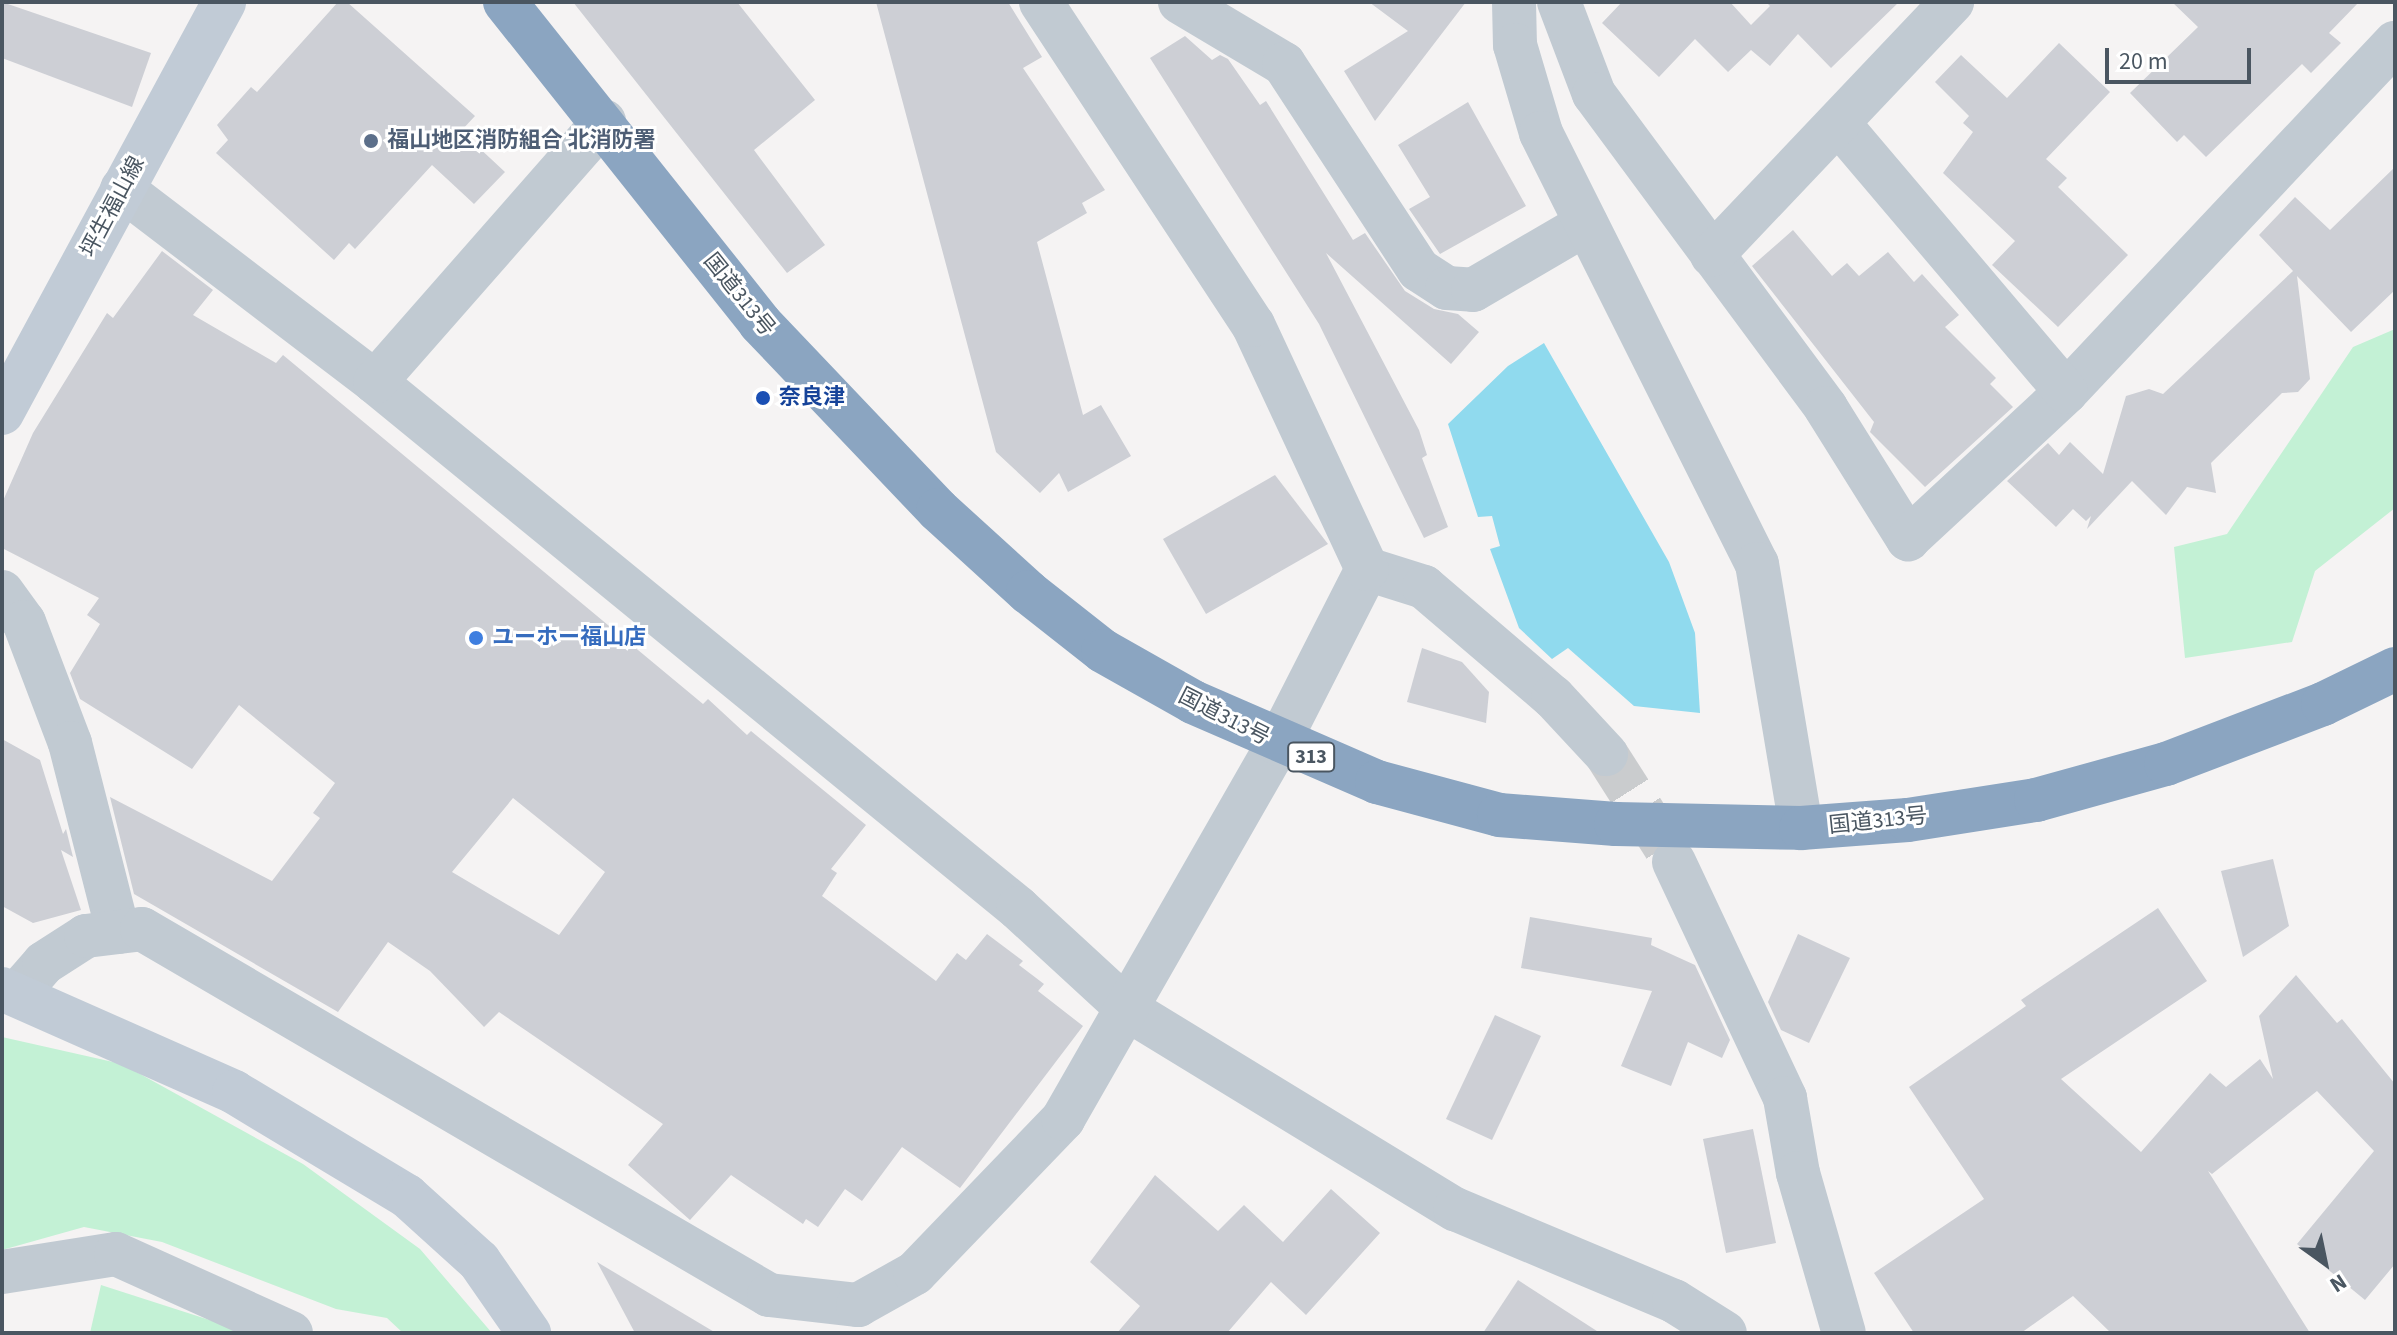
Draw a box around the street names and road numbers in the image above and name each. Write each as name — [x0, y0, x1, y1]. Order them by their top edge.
street label: 坪生福山線 — [76, 152, 150, 262]
street label: 国道313号 — [698, 248, 780, 342]
street label: 国道313号 — [1174, 683, 1274, 751]
road number: 313 — [1287, 741, 1335, 773]
street label: 国道313号 — [1827, 803, 1929, 839]

